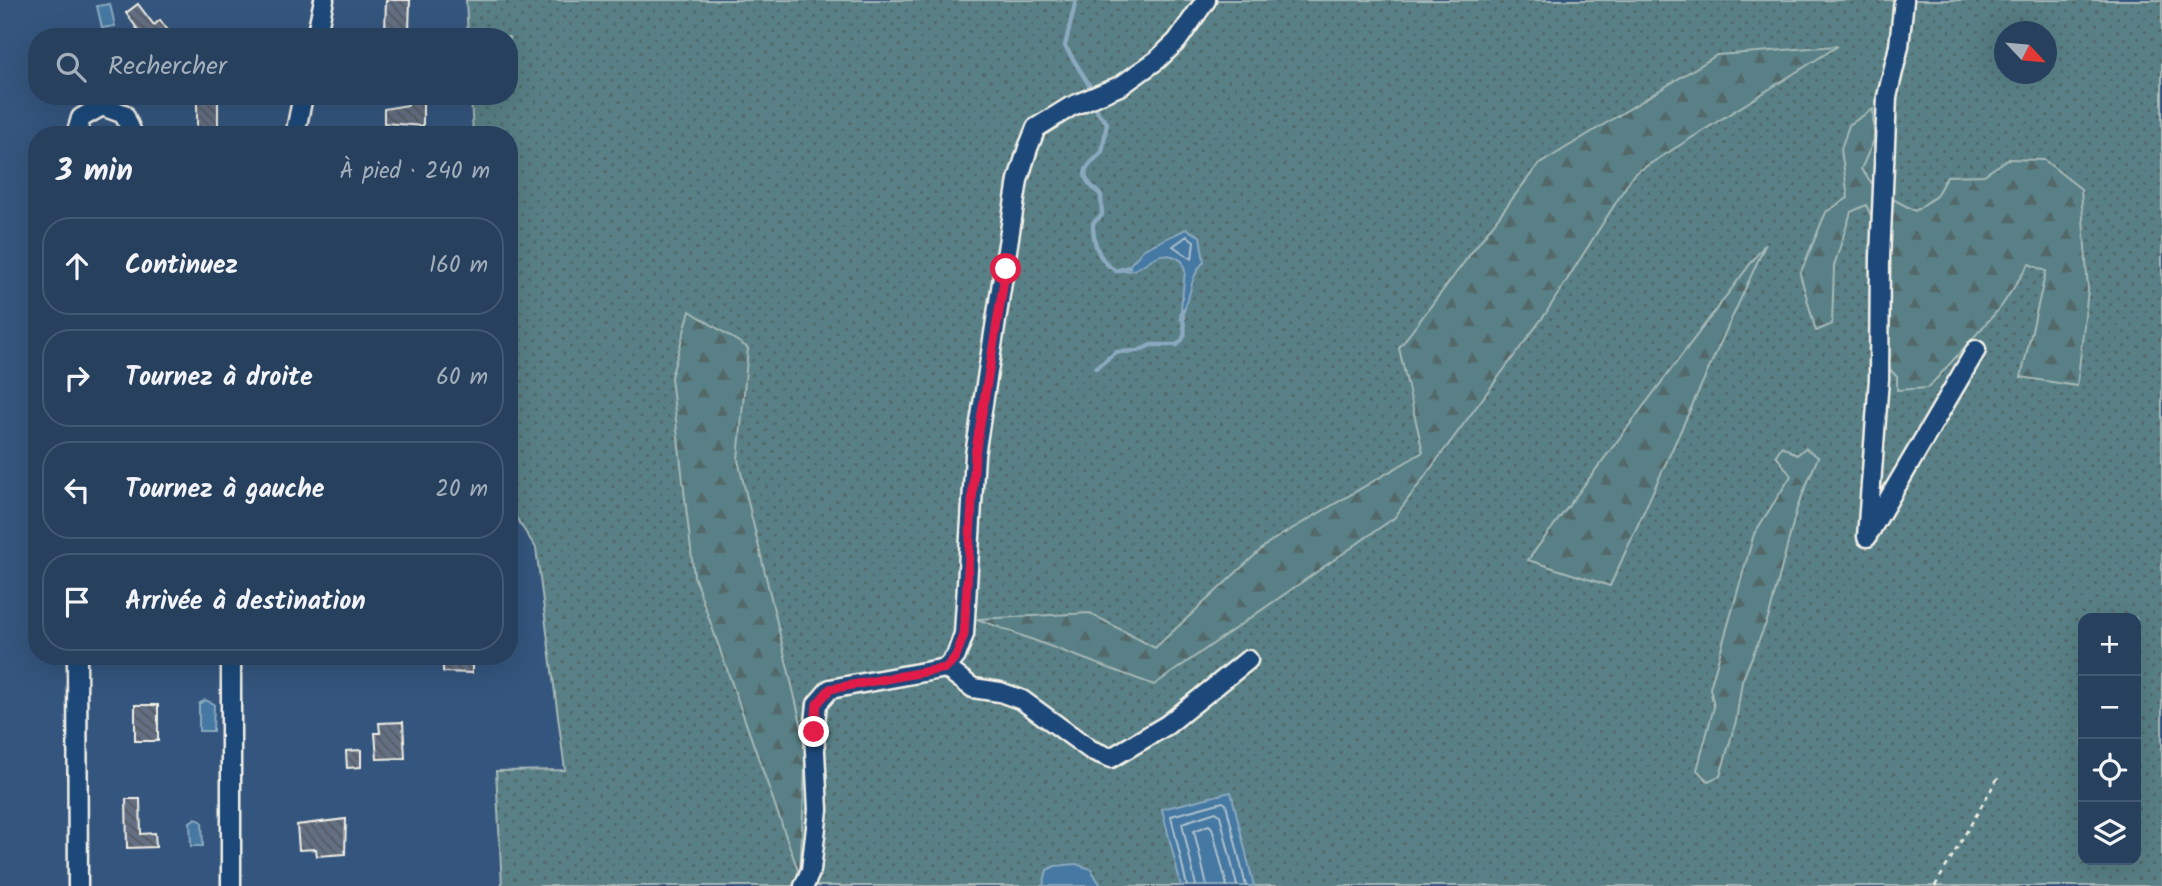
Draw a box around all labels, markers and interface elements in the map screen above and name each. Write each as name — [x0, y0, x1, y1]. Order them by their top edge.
north arrow — [1994, 21, 2057, 84]
search box — [28, 28, 518, 105]
text: Rechercher — [108, 46, 227, 88]
icon: search — [52, 48, 90, 86]
text: 3 min — [56, 148, 133, 196]
text: À pied · 240 m — [340, 154, 490, 190]
text: Continuez — [125, 245, 238, 287]
icon: ahead — [58, 247, 96, 285]
text: 160 m — [429, 248, 488, 284]
route start — [990, 253, 1021, 284]
text: Tournez à droite — [125, 357, 313, 399]
icon: right — [58, 359, 96, 397]
text: 60 m — [436, 360, 488, 396]
text: Tournez à gauche — [125, 469, 325, 511]
icon: left — [58, 471, 96, 509]
text: 20 m — [436, 472, 488, 508]
text: Arrivée à destination — [125, 581, 366, 623]
icon: arrive — [58, 583, 96, 621]
map controls — [2078, 613, 2141, 865]
button: + — [2078, 613, 2141, 676]
button: − — [2078, 676, 2141, 739]
route end — [798, 716, 829, 747]
button: locate — [2078, 739, 2141, 802]
button: layers — [2078, 802, 2141, 865]

